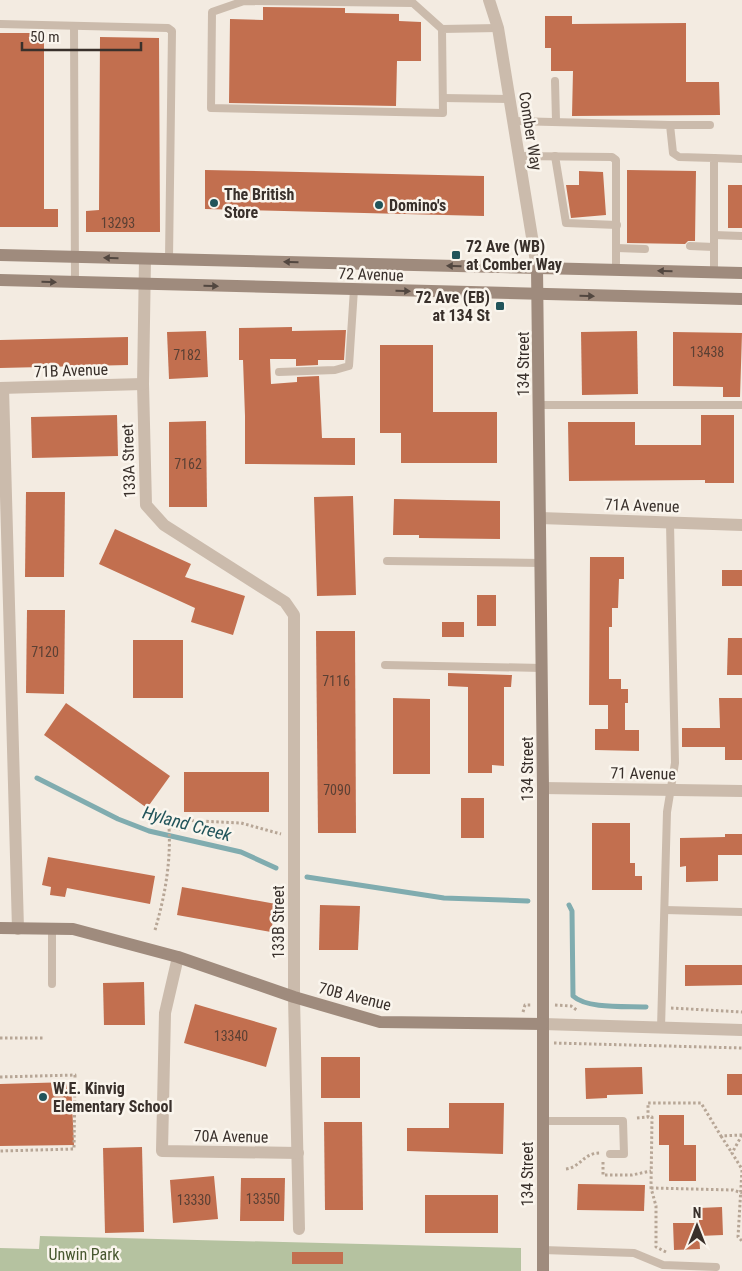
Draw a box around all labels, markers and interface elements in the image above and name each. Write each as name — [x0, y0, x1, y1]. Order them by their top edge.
scale bar — [22, 20, 141, 52]
text: 50 m — [30, 28, 60, 46]
street label: Comber Way — [515, 90, 546, 172]
place label: The British Store — [224, 185, 294, 222]
place label: Domino's — [389, 196, 446, 215]
marker: The British Store — [208, 197, 220, 209]
marker: Domino's — [373, 199, 385, 211]
house number: 13293 — [101, 215, 135, 231]
place label: 72 Ave (WB) at Comber Way — [466, 237, 562, 274]
marker: 72 Ave (WB) at Comber Way — [450, 249, 462, 261]
one-way arrow — [103, 253, 119, 261]
one-way arrow — [283, 258, 299, 266]
one-way arrow — [445, 262, 461, 270]
street label: 72 Avenue — [338, 264, 404, 285]
one-way arrow — [657, 266, 673, 274]
one-way arrow — [41, 278, 57, 286]
one-way arrow — [203, 282, 219, 290]
one-way arrow — [395, 287, 411, 295]
place label: 72 Ave (EB) at 134 St — [415, 288, 490, 325]
one-way arrow — [580, 292, 596, 300]
marker: 72 Ave (EB) at 134 St — [494, 300, 506, 312]
street label: 134 Street — [514, 331, 533, 396]
house number: 13438 — [690, 344, 724, 360]
house number: 7182 — [173, 347, 201, 363]
street label: 71B Avenue — [34, 360, 108, 381]
street label: 133A Street — [118, 423, 139, 498]
house number: 7162 — [174, 456, 202, 472]
street label: 71A Avenue — [604, 495, 680, 516]
house number: 7120 — [31, 644, 59, 660]
house number: 7116 — [322, 673, 350, 689]
street label: 134 Street — [518, 736, 537, 801]
street label: 71 Avenue — [610, 763, 676, 784]
house number: 7090 — [323, 782, 351, 798]
water label: Hyland Creek — [140, 802, 235, 846]
street label: 133B Street — [269, 885, 288, 959]
street label: 70B Avenue — [317, 978, 393, 1015]
house number: 13340 — [214, 1028, 248, 1044]
place label: W.E. Kinvig Elementary School — [53, 1079, 172, 1116]
marker: W.E. Kinvig Elementary School — [37, 1091, 49, 1103]
street label: 70A Avenue — [193, 1126, 269, 1147]
street label: 134 Street — [518, 1141, 537, 1206]
house number: 13350 — [246, 1191, 280, 1207]
house number: 13330 — [177, 1192, 211, 1208]
north arrow — [672, 1201, 722, 1251]
text: N — [693, 1205, 701, 1221]
park label: Unwin Park — [49, 1245, 120, 1264]

